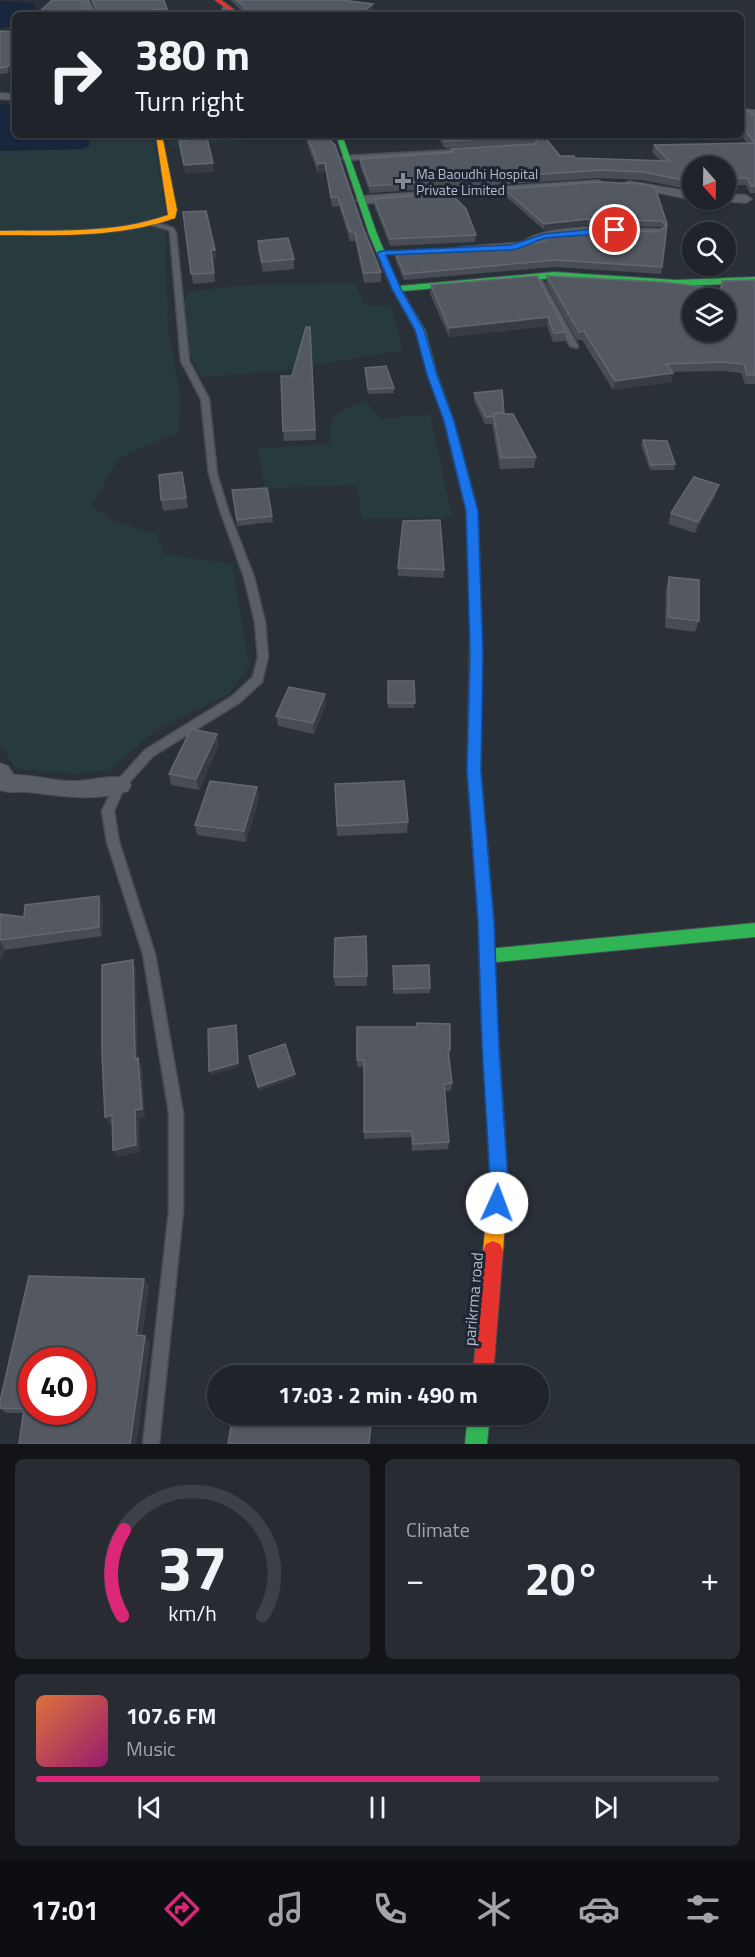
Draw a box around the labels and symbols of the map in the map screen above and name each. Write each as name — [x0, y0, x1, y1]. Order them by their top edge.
north arrow — [682, 156, 736, 210]
place label: Ma Baoudhi Hospital Private Limited — [416, 163, 538, 200]
marker: Ma Baoudhi Hospital Private Limited — [394, 172, 412, 190]
pin — [589, 204, 640, 255]
position arrow — [465, 1171, 529, 1235]
street label: parikrma road — [457, 1251, 489, 1347]
speed limit sign: 40 — [18, 1347, 96, 1425]

